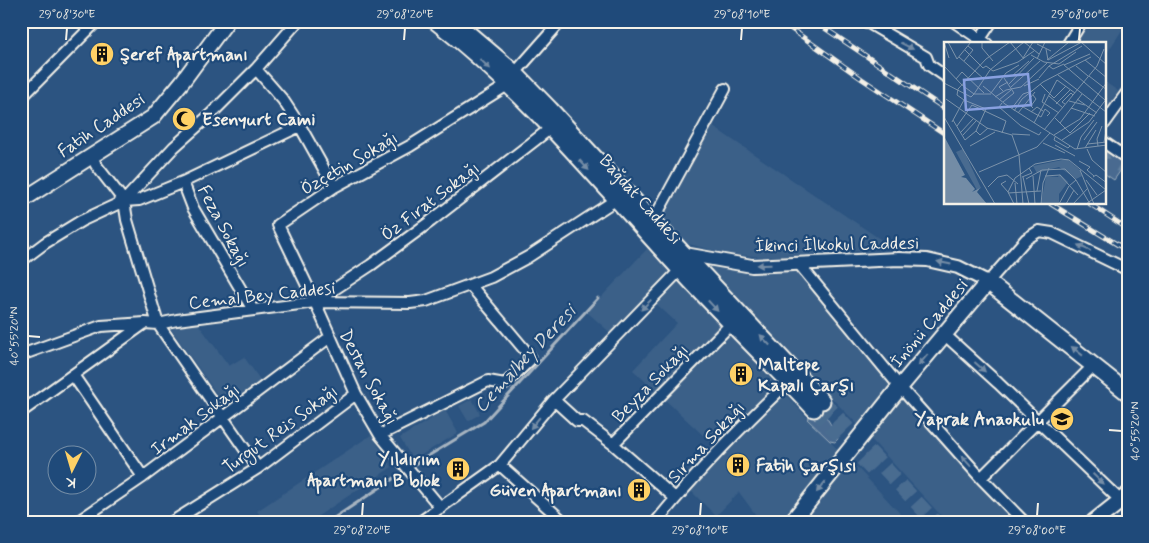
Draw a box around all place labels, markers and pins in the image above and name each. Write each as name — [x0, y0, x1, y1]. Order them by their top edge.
building icon: Şeref Apartmanı — [89, 41, 115, 67]
place label: Şeref Apartmanı — [120, 43, 248, 68]
mosque icon: Esenyurt Cami — [171, 106, 197, 132]
place label: Esenyurt Cami — [202, 108, 316, 132]
place label: Maltepe Kapalı Çarşı — [758, 353, 854, 398]
building icon: Maltepe Kapalı Çarşı — [728, 361, 754, 387]
school or university icon: Yaprak Anaokulu — [1049, 406, 1075, 432]
place label: Yaprak Anaokulu — [915, 408, 1044, 432]
place label: Yıldırım Apartmanı B blok — [307, 448, 440, 494]
building icon: Fatih Çarşısı — [725, 452, 751, 478]
place label: Fatih Çarşısı — [756, 454, 857, 478]
building icon: Yıldırım Apartmanı B blok — [445, 456, 471, 482]
building icon: Güven Apartmanı — [626, 477, 652, 503]
place label: Güven Apartmanı — [490, 479, 622, 504]

